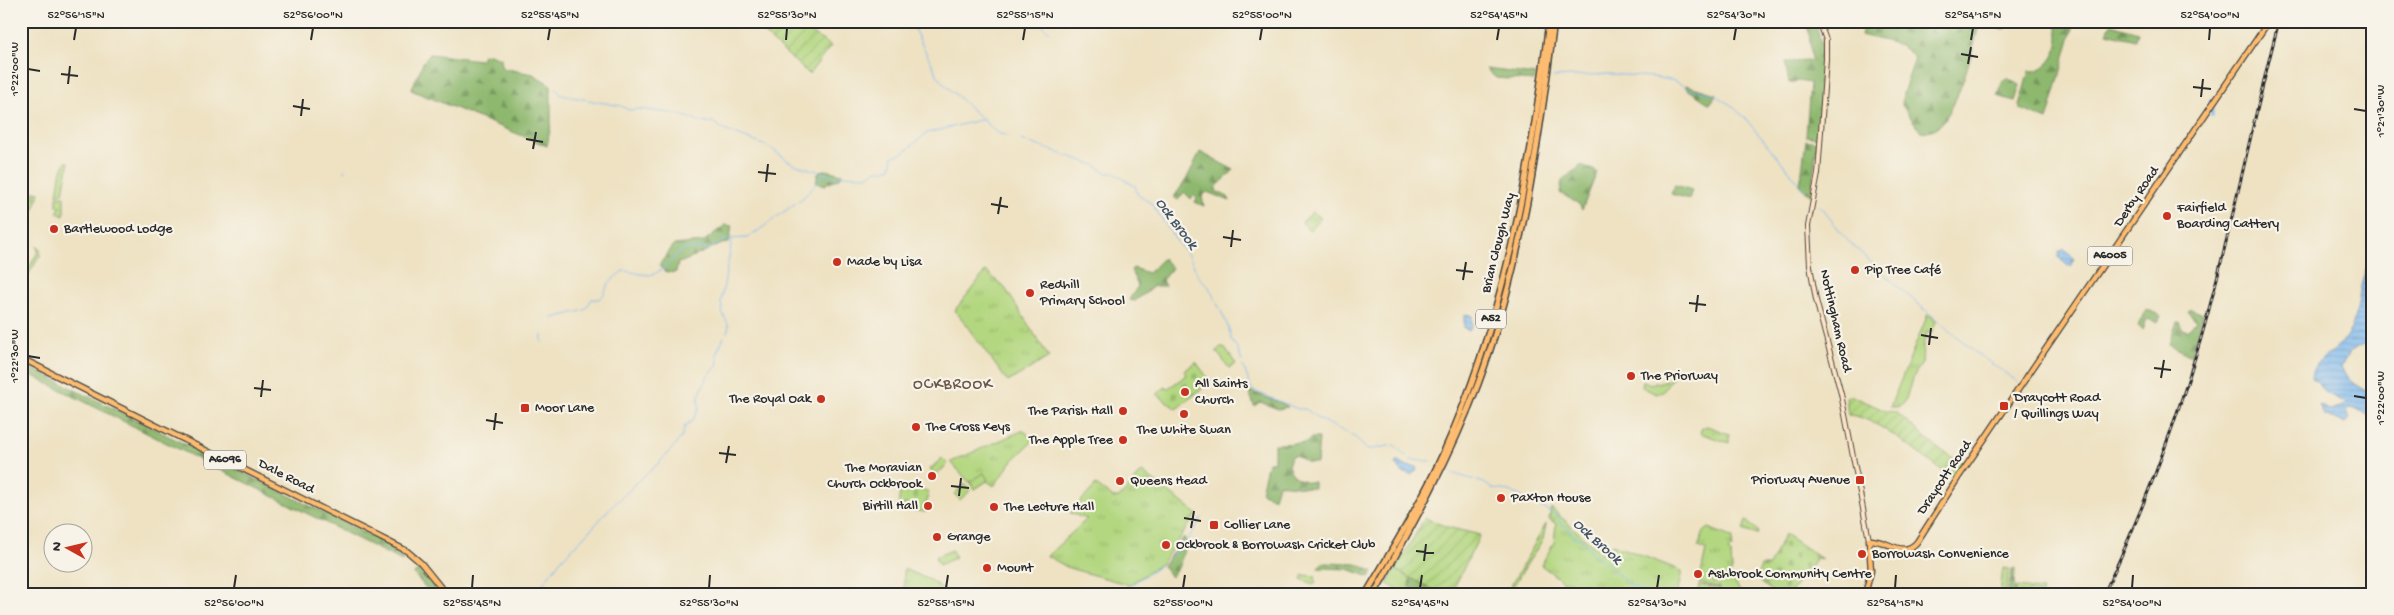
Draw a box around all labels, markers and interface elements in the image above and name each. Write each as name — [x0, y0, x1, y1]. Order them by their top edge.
text: 52°56'15"N — [47, 9, 105, 23]
text: 52°56'00"N — [283, 9, 343, 23]
text: 52°55'45"N — [521, 9, 579, 23]
text: 52°55'30"N — [757, 9, 817, 23]
text: 52°55'15"N — [996, 9, 1054, 23]
text: 52°55'00"N — [1232, 9, 1292, 23]
text: 52°54'45"N — [1470, 9, 1528, 23]
text: 52°54'30"N — [1707, 9, 1765, 23]
text: 52°54'15"N — [1945, 9, 2001, 23]
text: 52°54'00"N — [2180, 9, 2240, 23]
text: 1°22'00"W — [9, 42, 23, 97]
text: 1°21'30"W — [2375, 85, 2389, 138]
street label: Derby Road — [2110, 162, 2164, 231]
street label: Brian Clough Way — [1478, 191, 1520, 296]
water label: Ock Brook — [1151, 195, 1202, 254]
place label: Fairfield Boarding Cattery — [2176, 200, 2279, 233]
marker: Fairfield Boarding Cattery — [2161, 210, 2173, 222]
place label: Bartlewood Lodge — [63, 221, 173, 238]
marker: Bartlewood Lodge — [48, 223, 60, 235]
road number: A6005 — [2088, 247, 2132, 266]
place label: Made by Lisa — [847, 254, 923, 271]
marker: Made by Lisa — [831, 256, 843, 268]
place label: Pip Tree Café — [1864, 262, 1942, 279]
marker: Pip Tree Café — [1849, 264, 1861, 276]
street label: Nottingham Road — [1815, 268, 1855, 376]
place label: Redhill Primary School — [1039, 277, 1125, 310]
marker: Redhill Primary School — [1024, 287, 1036, 299]
road number: A52 — [1476, 310, 1506, 328]
text: 1°22'30"W — [9, 329, 23, 384]
place label: The Priorway — [1640, 368, 1718, 385]
marker: The Priorway — [1625, 370, 1637, 382]
text: 1°22'00"W — [2375, 371, 2389, 426]
district label: OCKBROOK — [913, 376, 994, 395]
place label: All Saints Church — [1195, 376, 1248, 409]
marker: All Saints Church — [1179, 386, 1191, 398]
place label: Draycott Road / Quillings Way — [2013, 390, 2102, 423]
place label: The Royal Oak — [728, 391, 813, 408]
marker: The Royal Oak — [815, 393, 827, 405]
place label: Moor Lane — [535, 400, 595, 417]
marker: Draycott Road / Quillings Way — [1998, 400, 2010, 412]
marker: Moor Lane — [519, 402, 531, 414]
place label: The Parish Hall — [1027, 403, 1113, 420]
marker: The Parish Hall — [1117, 405, 1129, 417]
marker: The White Swan — [1178, 408, 1190, 420]
place label: The Cross Keys — [925, 419, 1011, 436]
marker: The Cross Keys — [910, 421, 922, 433]
place label: The White Swan — [1136, 422, 1231, 439]
place label: The Apple Tree — [1028, 432, 1114, 449]
marker: The Apple Tree — [1117, 434, 1129, 446]
street label: Draycott Road — [1913, 436, 1977, 519]
road number: A6096 — [204, 450, 246, 470]
street label: Dale Road — [254, 455, 319, 499]
place label: The Moravian Church Ockbrook — [827, 460, 924, 493]
marker: The Moravian Church Ockbrook — [926, 470, 938, 482]
place label: Priorway Avenue — [1750, 472, 1851, 489]
place label: Queens Head — [1130, 473, 1209, 490]
marker: Priorway Avenue — [1854, 474, 1866, 486]
marker: Queens Head — [1114, 475, 1126, 487]
place label: Paxton House — [1510, 490, 1592, 507]
marker: Paxton House — [1495, 492, 1507, 504]
place label: Birtill Hall — [862, 498, 918, 515]
place label: The Lecture Hall — [1003, 499, 1094, 516]
marker: Birtill Hall — [922, 500, 934, 512]
marker: The Lecture Hall — [988, 501, 1000, 513]
water label: Ock Brook — [1569, 515, 1626, 570]
place label: Collier Lane — [1224, 517, 1291, 534]
marker: Collier Lane — [1208, 519, 1220, 531]
north arrow — [42, 522, 92, 572]
place label: Grange — [947, 529, 991, 546]
marker: Grange — [931, 531, 943, 543]
place label: Ockbrook & Borrowash Cricket Club — [1176, 537, 1376, 554]
marker: Ockbrook & Borrowash Cricket Club — [1160, 539, 1172, 551]
text: N — [49, 541, 67, 552]
place label: Borrowash Convenience — [1871, 546, 2009, 563]
marker: Borrowash Convenience — [1856, 548, 1868, 560]
place label: Mount — [997, 560, 1034, 577]
marker: Mount — [981, 562, 993, 574]
place label: Ashbrook Community Centre — [1708, 566, 1872, 583]
marker: Ashbrook Community Centre — [1692, 568, 1704, 580]
text: 52°56'00"N — [204, 597, 264, 611]
text: 52°55'45"N — [443, 597, 501, 611]
text: 52°55'30"N — [679, 597, 739, 611]
text: 52°55'15"N — [917, 597, 975, 611]
text: 52°55'00"N — [1153, 597, 1213, 611]
text: 52°54'45"N — [1391, 597, 1449, 611]
text: 52°54'30"N — [1628, 597, 1686, 611]
text: 52°54'15"N — [1867, 597, 1923, 611]
text: 52°54'00"N — [2102, 597, 2162, 611]

